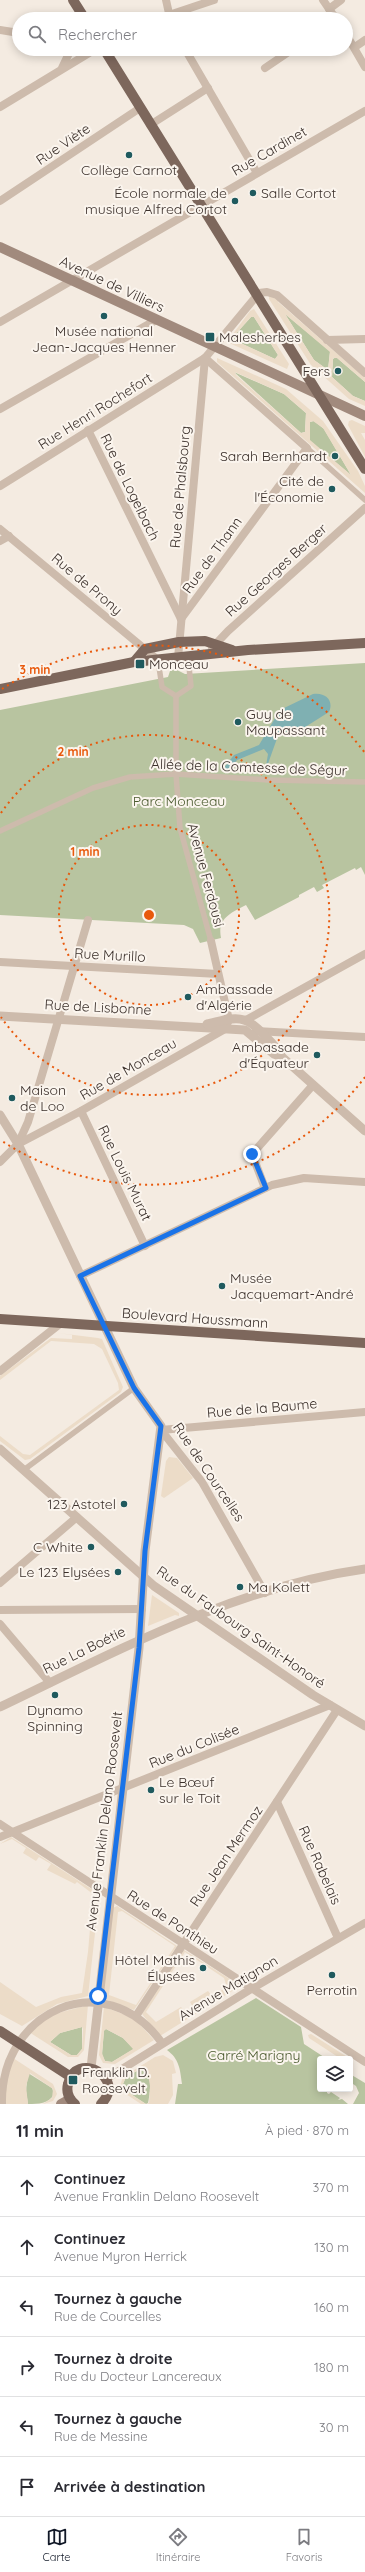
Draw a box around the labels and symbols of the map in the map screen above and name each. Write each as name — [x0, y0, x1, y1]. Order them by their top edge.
street label: Rue Viète — [32, 119, 94, 169]
street label: Rue Cardinet — [228, 122, 310, 180]
marker: Collège Carnot — [124, 150, 134, 160]
place label: Collège Carnot — [81, 161, 177, 179]
place label: École normale de musique Alfred Cortot — [85, 184, 227, 218]
place label: Salle Cortot — [261, 184, 337, 202]
marker: Salle Cortot — [248, 188, 258, 198]
marker: École normale de musique Alfred Cortot — [230, 196, 240, 206]
street label: Avenue de Villiers — [57, 252, 167, 316]
marker: Musée national Jean-Jacques Henner — [99, 311, 109, 321]
place label: Musée national Jean-Jacques Henner — [32, 322, 177, 356]
place label: Malesherbes — [219, 328, 301, 346]
marker: Malesherbes — [204, 331, 216, 343]
place label: Fers — [302, 362, 330, 380]
marker: Fers — [333, 366, 343, 376]
street label: Rue Henri Rochefort — [35, 368, 156, 453]
street label: Rue de Phalsbourg — [166, 425, 194, 549]
street label: Rue de Logelbach — [96, 431, 164, 543]
place label: Sarah Bernhardt — [220, 447, 327, 465]
marker: Sarah Bernhardt — [330, 451, 340, 461]
place label: Cité de l'Économie — [254, 472, 324, 506]
marker: Cité de l'Économie — [327, 484, 337, 494]
street label: Rue de Thann — [178, 513, 246, 597]
street label: Rue Georges Berger — [221, 519, 331, 620]
street label: Rue de Prony — [48, 549, 126, 619]
place label: Monceau — [149, 655, 209, 673]
marker: Monceau — [134, 658, 146, 670]
text: 3 min — [20, 662, 50, 677]
place label: Guy de Maupassant — [246, 705, 326, 739]
marker: Guy de Maupassant — [233, 717, 243, 727]
text: 2 min — [57, 744, 89, 759]
street label: Allée de la Comtesse de Ségur — [151, 755, 348, 779]
park label: Parc Monceau — [133, 792, 225, 810]
street label: Avenue Ferdousi — [183, 821, 229, 929]
text: 1 min — [70, 844, 100, 859]
centre of rings — [142, 908, 156, 922]
street label: Rue Murillo — [74, 944, 146, 966]
place label: Ambassade d'Algérie — [196, 980, 273, 1014]
marker: Ambassade d'Algérie — [183, 992, 193, 1002]
street label: Rue de Lisbonne — [44, 995, 152, 1019]
street label: Rue de Monceau — [76, 1034, 180, 1104]
place label: Ambassade d'Équateur — [232, 1038, 310, 1072]
marker: Ambassade d'Équateur — [312, 1050, 322, 1060]
place label: Maison de Loo — [20, 1081, 66, 1115]
marker: Maison de Loo — [7, 1093, 17, 1103]
street label: Rue Louis Murat — [94, 1122, 156, 1224]
route end — [243, 1145, 261, 1163]
place label: Musée Jacquemart-André — [230, 1269, 354, 1303]
marker: Musée Jacquemart-André — [217, 1281, 227, 1291]
street label: Boulevard Haussmann — [121, 1304, 269, 1332]
street label: Rue de la Baume — [206, 1394, 318, 1422]
street label: Rue de Courcelles — [169, 1419, 249, 1525]
place label: 123 Astotel — [47, 1495, 116, 1513]
marker: 123 Astotel — [119, 1499, 129, 1509]
place label: C White — [33, 1538, 83, 1556]
marker: C White — [86, 1542, 96, 1552]
street label: Rue du Faubourg Saint-Honoré — [153, 1562, 329, 1692]
place label: Le 123 Elysées — [19, 1563, 110, 1581]
marker: Le 123 Elysées — [113, 1567, 123, 1577]
place label: Ma Kolett — [248, 1578, 310, 1596]
marker: Ma Kolett — [235, 1582, 245, 1592]
street label: Rue La Boétie — [40, 1622, 128, 1678]
marker: Dynamo Spinning — [50, 1690, 60, 1700]
place label: Dynamo Spinning — [27, 1701, 83, 1735]
street label: Avenue Franklin Delano Roosevelt — [82, 1710, 126, 1932]
street label: Rue du Colisée — [146, 1720, 242, 1772]
place label: Le Bœuf sur le Toit — [159, 1773, 221, 1807]
marker: Le Bœuf sur le Toit — [146, 1785, 156, 1795]
street label: Rue Jean Mermoz — [186, 1802, 267, 1910]
street label: Rue Rabelais — [295, 1823, 345, 1907]
street label: Rue de Ponthieu — [124, 1886, 222, 1958]
place label: Hôtel Mathis Élysées — [115, 1951, 195, 1985]
street label: Avenue Matignon — [175, 1951, 281, 2025]
marker: Hôtel Mathis Élysées — [198, 1963, 208, 1973]
marker: Perrotin — [327, 1970, 337, 1980]
place label: Perrotin — [307, 1981, 357, 1999]
route start — [89, 1987, 107, 2005]
park label: Carré Marigny — [208, 2046, 301, 2064]
place label: Franklin D. Roosevelt — [82, 2063, 150, 2097]
marker: Franklin D. Roosevelt — [67, 2074, 79, 2086]

